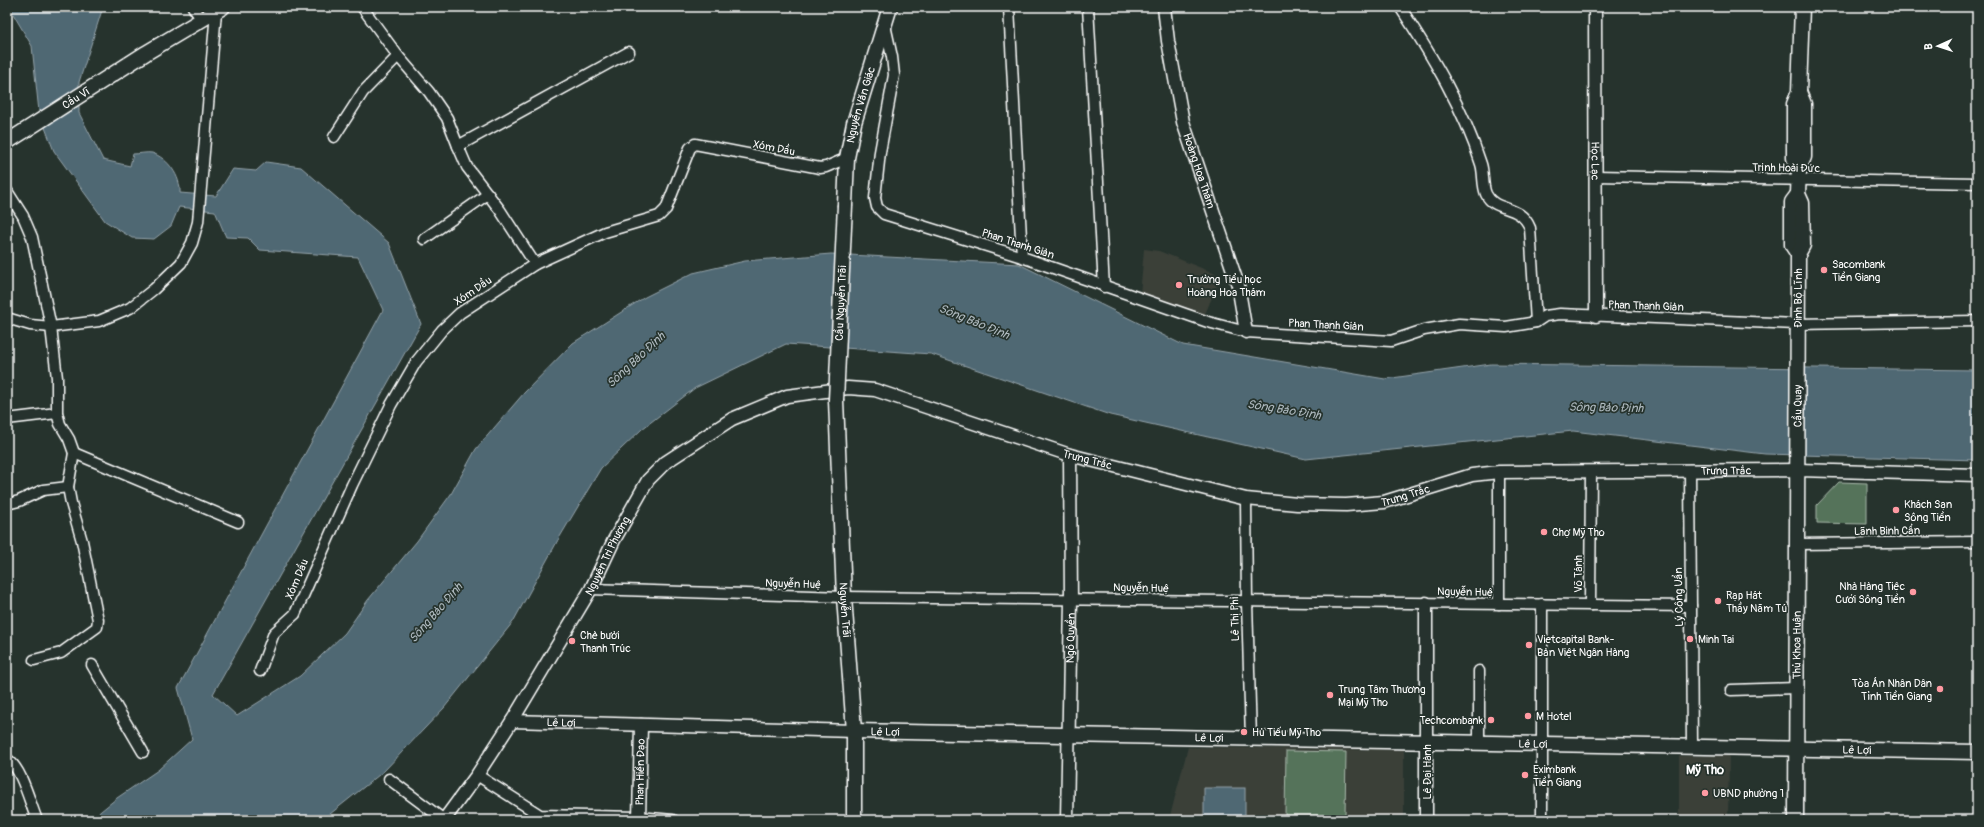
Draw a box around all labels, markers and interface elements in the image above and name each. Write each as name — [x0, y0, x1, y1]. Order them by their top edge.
north arrow — [1918, 26, 1958, 66]
text: B — [1922, 43, 1935, 50]
street label: Nguyễn Văn Giác — [844, 65, 878, 144]
street label: Cầu Vĩ — [60, 84, 93, 112]
street label: Hoàng Hoa Thám — [1181, 131, 1218, 210]
street label: Xóm Dầu — [752, 137, 796, 158]
street label: Học Lạc — [1589, 142, 1602, 181]
street label: Trịnh Hoài Đức — [1752, 161, 1821, 175]
street label: Phan Thanh Giản — [980, 226, 1056, 262]
place label: Sacombank Tiền Giang — [1832, 258, 1886, 284]
street label: Cầu Nguyễn Trãi — [832, 265, 849, 341]
marker: Sacombank Tiền Giang — [1819, 265, 1829, 275]
street label: Đinh Bộ Lĩnh — [1791, 268, 1804, 328]
street label: Xóm Dầu — [451, 273, 494, 308]
place label: Trường Tiểu học Hoàng Hoa Thám — [1187, 273, 1266, 299]
marker: Trường Tiểu học Hoàng Hoa Thám — [1174, 280, 1184, 290]
street label: Phan Thanh Giản — [1608, 298, 1684, 314]
water label: Sông Bảo Định — [937, 301, 1013, 343]
street label: Phan Thanh Giản — [1288, 317, 1364, 333]
water label: Sông Bảo Định — [604, 328, 669, 391]
street label: Cầu Quay — [1790, 384, 1804, 427]
water label: Sông Bảo Định — [1246, 397, 1323, 423]
water label: Sông Bảo Định — [1569, 400, 1645, 416]
street label: Trưng Trắc — [1061, 447, 1114, 472]
street label: Trưng Trắc — [1701, 464, 1752, 477]
street label: Trưng Trắc — [1380, 482, 1432, 509]
place label: Khách Sạn Sông Tiền — [1904, 498, 1952, 524]
marker: Khách Sạn Sông Tiền — [1891, 505, 1901, 515]
street label: Nguyễn Tri Phương — [582, 514, 633, 598]
street label: Lãnh Binh Cẩn — [1854, 523, 1920, 538]
place label: Chợ Mỹ Tho — [1552, 526, 1605, 539]
marker: Chợ Mỹ Tho — [1539, 527, 1549, 537]
street label: Võ Tánh — [1572, 555, 1585, 593]
street label: Xóm Dầu — [282, 556, 311, 601]
street label: Lý Công Uẩn — [1671, 567, 1686, 627]
street label: Nguyễn Huệ — [765, 576, 821, 591]
water label: Sông Bảo Định — [406, 579, 467, 646]
street label: Nguyễn Huệ — [1113, 580, 1169, 595]
place label: Nhà Hàng Tiệc Cưới Sông Tiền — [1835, 580, 1905, 606]
street label: Nguyễn Trãi — [837, 582, 853, 638]
street label: Nguyễn Huệ — [1437, 584, 1493, 599]
marker: Nhà Hàng Tiệc Cưới Sông Tiền — [1908, 587, 1918, 597]
place label: Rạp Hát Thầy Năm Tú — [1726, 589, 1787, 615]
street label: Lê Thị Phỉ — [1228, 596, 1242, 641]
marker: Rạp Hát Thầy Năm Tú — [1713, 596, 1723, 606]
street label: Thủ Khoa Huân — [1790, 611, 1803, 679]
street label: Ngô Quyền — [1063, 613, 1077, 663]
place label: Chè bưởi Thanh Trúc — [580, 629, 631, 655]
place label: Vietcapital Bank- Bản Việt Ngân Hàng — [1537, 633, 1630, 659]
place label: Minh Tai — [1698, 633, 1734, 646]
marker: Minh Tai — [1685, 634, 1695, 644]
marker: Chè bưởi Thanh Trúc — [567, 636, 577, 646]
marker: Vietcapital Bank- Bản Việt Ngân Hàng — [1524, 640, 1534, 650]
place label: Tòa Án Nhân Dân Tỉnh Tiền Giang — [1852, 677, 1932, 703]
place label: Trung Tâm Thương Mại Mỹ Tho — [1338, 683, 1426, 709]
marker: Tòa Án Nhân Dân Tỉnh Tiền Giang — [1935, 684, 1945, 694]
marker: Trung Tâm Thương Mại Mỹ Tho — [1325, 690, 1335, 700]
place label: M Hotel — [1536, 710, 1572, 723]
marker: M Hotel — [1523, 711, 1533, 721]
place label: Techcombank — [1419, 714, 1483, 727]
marker: Techcombank — [1486, 715, 1496, 725]
street label: Lê Lợi — [546, 716, 576, 729]
street label: Lê Lợi — [870, 725, 900, 738]
place label: Hủ Tiếu Mỹ Tho — [1252, 726, 1321, 739]
marker: Hủ Tiếu Mỹ Tho — [1239, 727, 1249, 737]
street label: Lê Lợi — [1194, 731, 1224, 744]
street label: Lê Lợi — [1518, 737, 1547, 750]
street label: Phan Hiển Đạo — [633, 738, 647, 806]
street label: Lê Lợi — [1842, 743, 1871, 757]
street label: Lê Đại Hành — [1421, 744, 1434, 800]
district label: Mỹ Tho — [1686, 762, 1724, 778]
place label: Eximbank Tiền Giang — [1533, 763, 1582, 789]
marker: Eximbank Tiền Giang — [1520, 770, 1530, 780]
place label: UBND phường 1 — [1713, 787, 1784, 800]
marker: UBND phường 1 — [1700, 788, 1710, 798]

